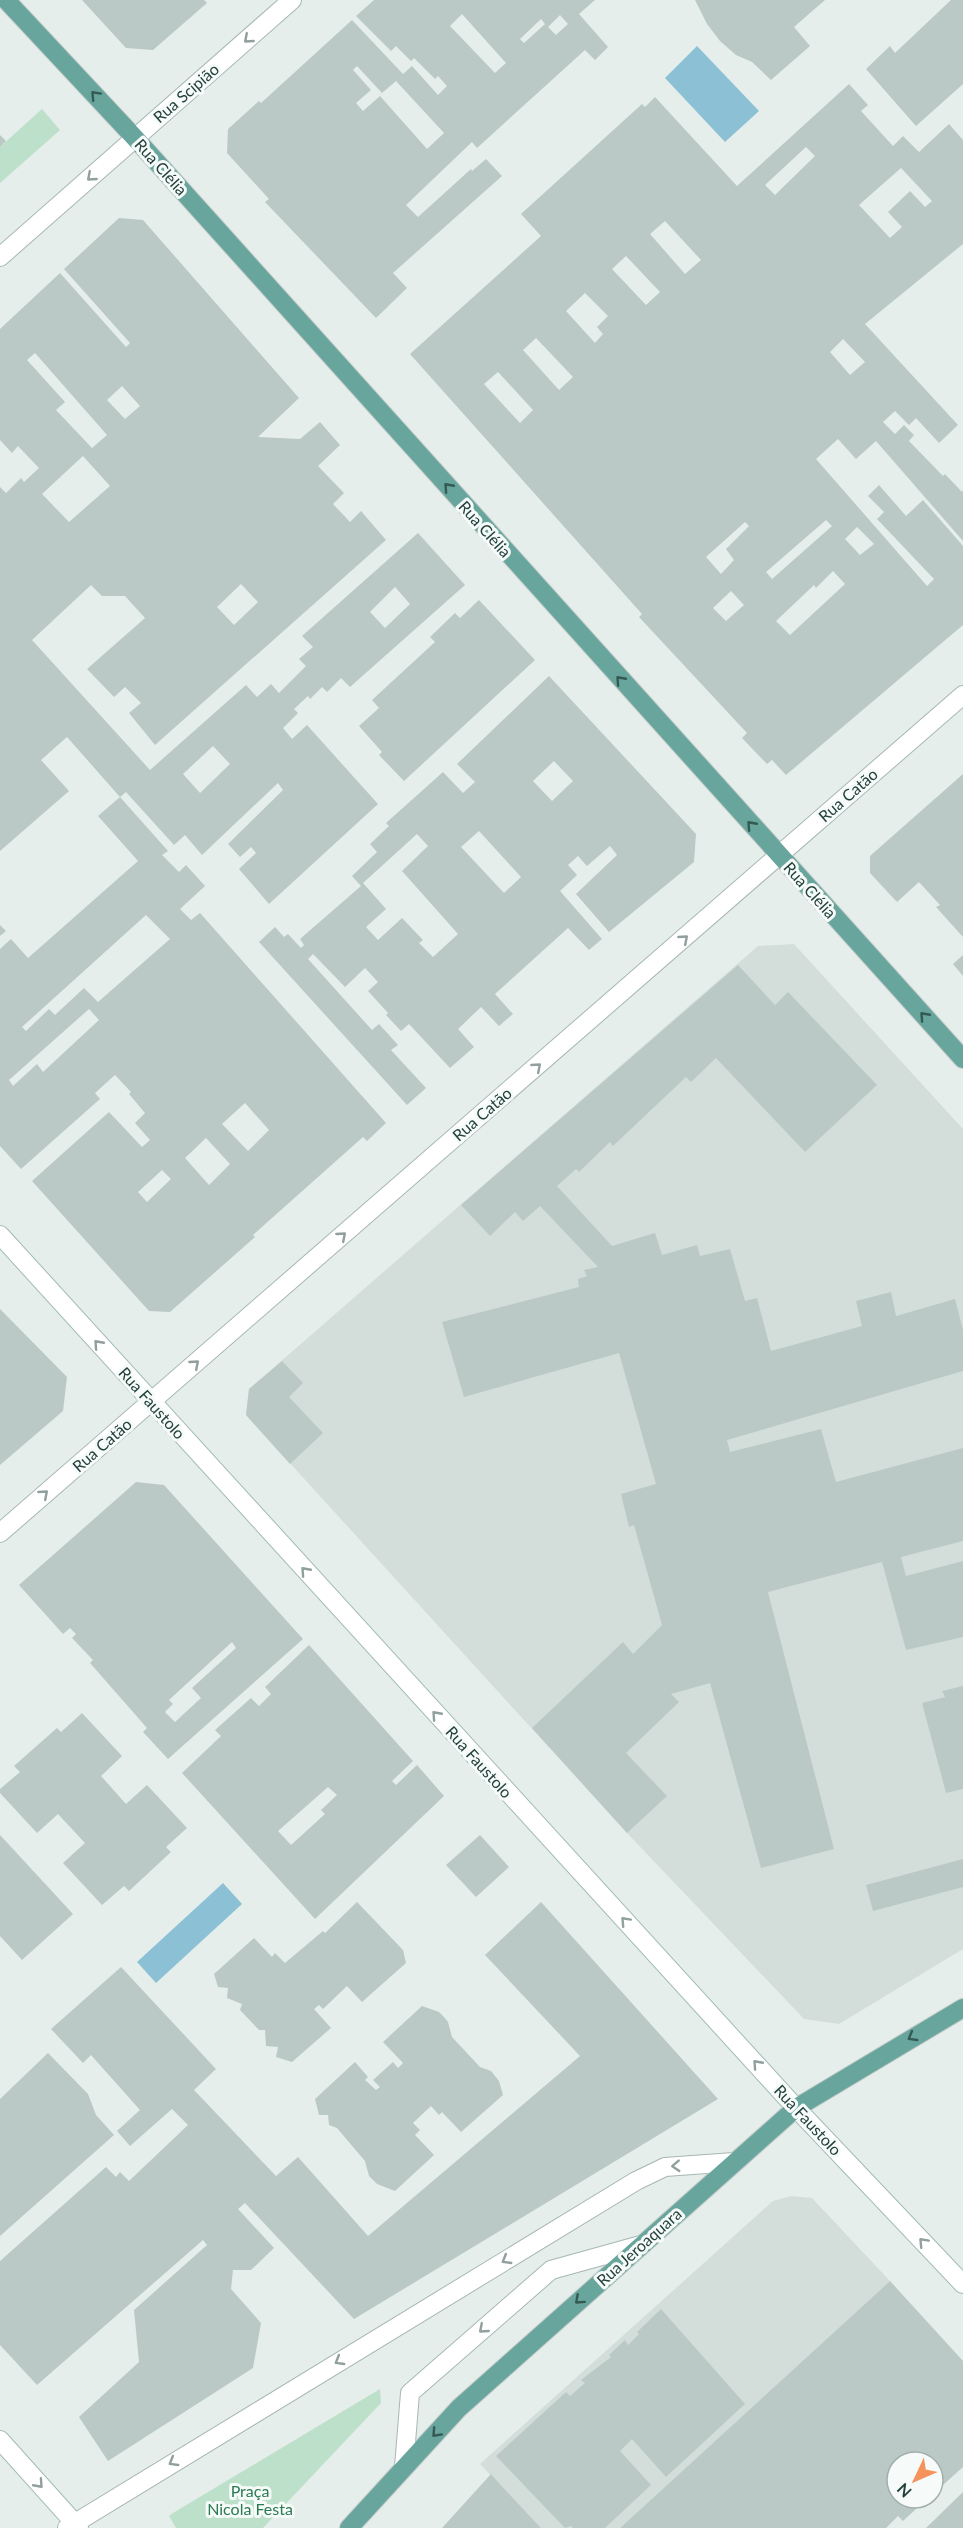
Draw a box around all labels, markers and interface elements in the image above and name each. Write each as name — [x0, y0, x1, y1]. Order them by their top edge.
one-way arrow — [244, 32, 255, 43]
street label: Rua Scipião — [149, 59, 222, 126]
one-way arrow — [91, 91, 102, 102]
street label: Rua Clélia — [131, 135, 192, 199]
one-way arrow — [87, 170, 98, 181]
one-way arrow — [444, 484, 455, 494]
street label: Rua Clélia — [455, 497, 516, 561]
one-way arrow — [616, 676, 627, 686]
street label: Rua Catão — [814, 764, 881, 825]
one-way arrow — [747, 821, 758, 832]
street label: Rua Clélia — [780, 858, 841, 922]
one-way arrow — [677, 935, 688, 946]
one-way arrow — [920, 1012, 931, 1023]
one-way arrow — [530, 1063, 541, 1074]
street label: Rua Catão — [448, 1083, 515, 1144]
one-way arrow — [335, 1232, 346, 1243]
one-way arrow — [94, 1340, 105, 1350]
one-way arrow — [188, 1360, 199, 1371]
street label: Rua Faustolo — [115, 1363, 190, 1442]
street label: Rua Catão — [68, 1414, 135, 1475]
one-way arrow — [37, 1490, 48, 1501]
one-way arrow — [301, 1567, 312, 1578]
one-way arrow — [432, 1711, 443, 1722]
street label: Rua Faustolo — [442, 1722, 517, 1801]
one-way arrow — [621, 1917, 632, 1927]
one-way arrow — [908, 2030, 918, 2041]
one-way arrow — [753, 2060, 764, 2071]
street label: Rua Faustolo — [771, 2080, 846, 2159]
one-way arrow — [671, 2159, 680, 2172]
street label: Rua Jeroaquara — [593, 2204, 685, 2290]
one-way arrow — [919, 2238, 930, 2249]
one-way arrow — [502, 2253, 512, 2264]
one-way arrow — [576, 2293, 586, 2304]
one-way arrow — [479, 2322, 490, 2333]
one-way arrow — [335, 2354, 345, 2366]
one-way arrow — [432, 2426, 443, 2436]
north arrow — [885, 2450, 945, 2510]
one-way arrow — [169, 2455, 179, 2467]
one-way arrow — [32, 2477, 43, 2487]
text: N — [893, 2480, 915, 2502]
park label: Praça Nicola Festa — [207, 2481, 293, 2518]

